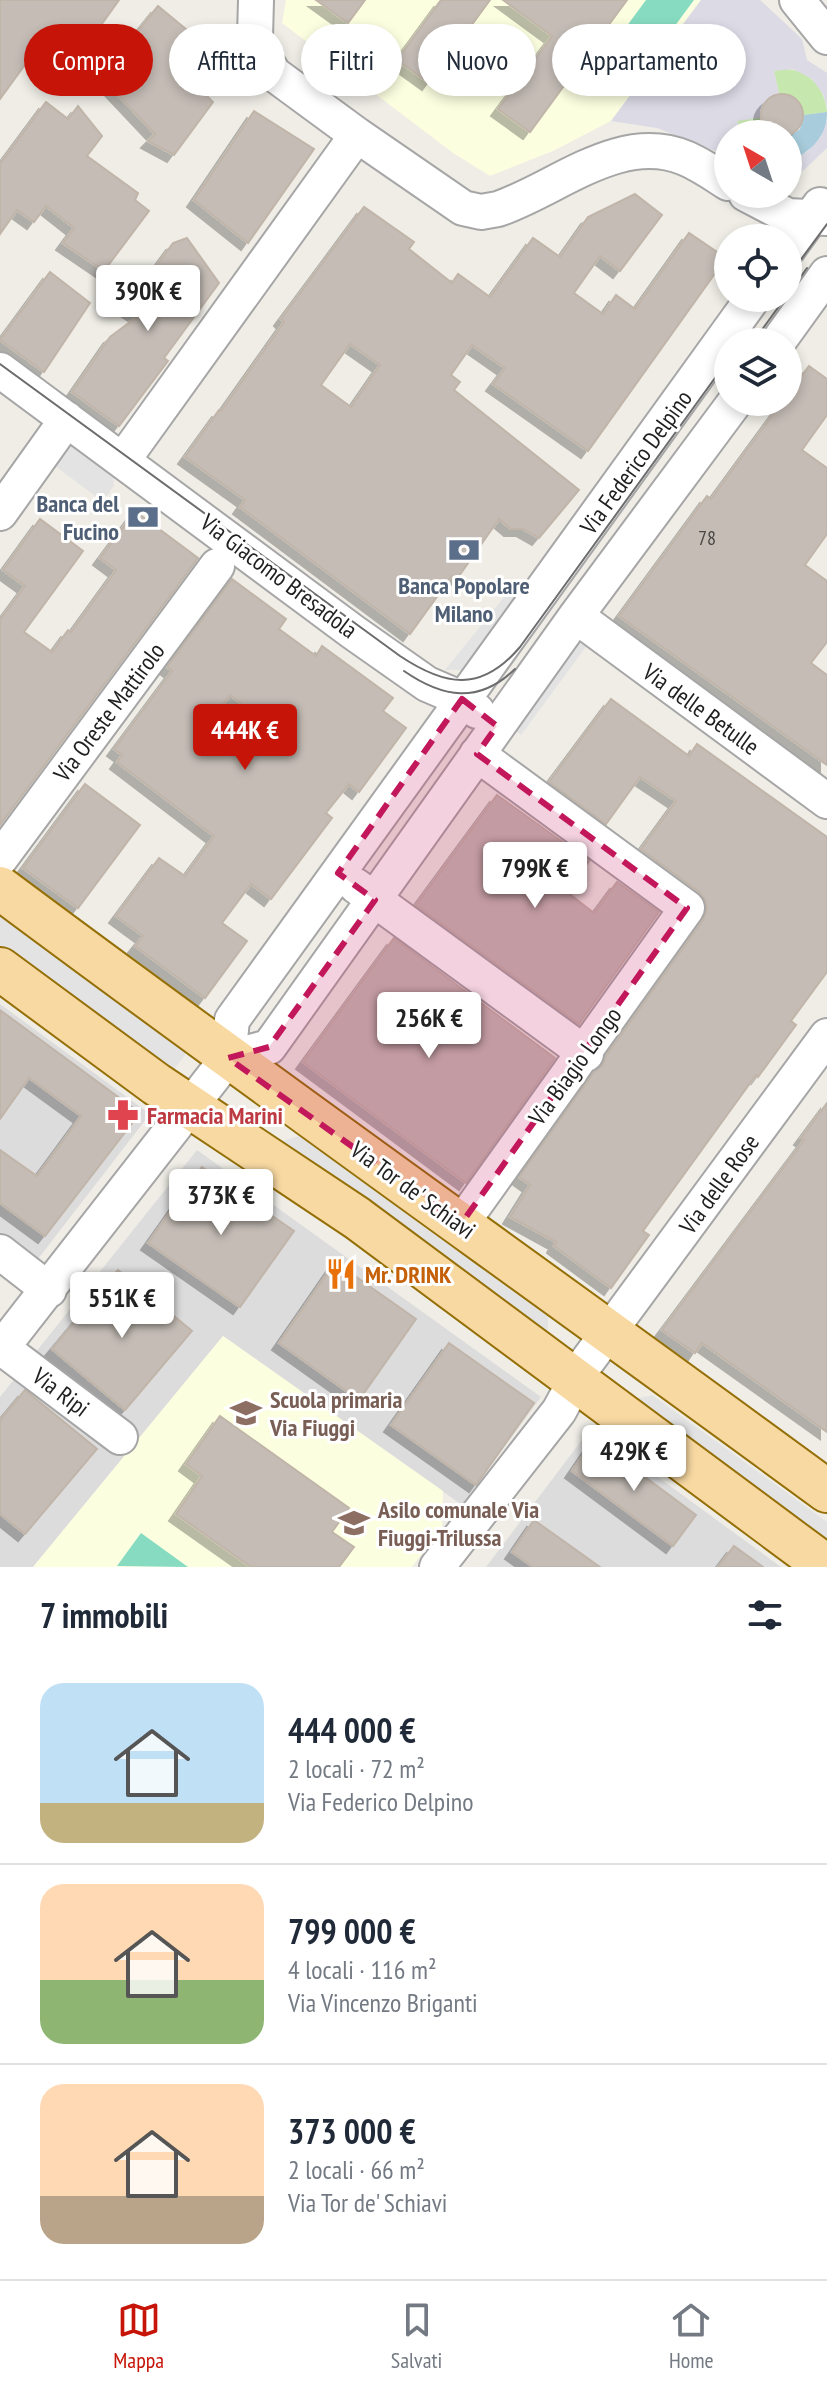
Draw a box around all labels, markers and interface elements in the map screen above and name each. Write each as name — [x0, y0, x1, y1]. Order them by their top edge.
chip: Compra — [24, 24, 153, 96]
chip: Affitta — [169, 24, 285, 96]
chip: Filtri — [301, 24, 402, 96]
chip: Nuovo — [418, 24, 536, 96]
chip: Appartamento — [552, 24, 746, 96]
north arrow — [714, 120, 802, 208]
map controls — [714, 120, 802, 416]
button: locate — [714, 224, 802, 312]
pin: 390K € — [83, 265, 213, 333]
text: 390K € — [114, 274, 182, 307]
button: layers — [714, 328, 802, 416]
street label: Via Federico Delpino — [573, 384, 699, 541]
place label: Banca del Fucino — [37, 488, 119, 547]
bank icon: Banca del Fucino — [126, 500, 160, 534]
street label: Via Giacomo Bresadola — [194, 506, 364, 645]
house number: 78 — [698, 525, 716, 551]
bank icon: Banca Popolare Milano — [447, 533, 481, 567]
place label: Banca Popolare Milano — [398, 570, 530, 629]
street label: Via Oreste Mattirolo — [46, 636, 171, 789]
street label: Via delle Betulle — [636, 656, 765, 762]
pin: 444K € — [180, 704, 310, 772]
text: 444K € — [211, 713, 279, 746]
pin: 799K € — [470, 842, 600, 910]
text: 799K € — [501, 851, 569, 884]
pin: 256K € — [364, 992, 494, 1060]
text: 256K € — [395, 1001, 463, 1034]
street label: Via Biagio Longo — [521, 1001, 628, 1132]
pharmacy icon: Farmacia Marini — [106, 1098, 140, 1132]
place label: Farmacia Marini — [147, 1100, 283, 1131]
street label: Via delle Rose — [672, 1128, 766, 1241]
street label: Via Tor de' Schiavi — [344, 1134, 482, 1246]
pin: 373K € — [156, 1169, 286, 1237]
text: 373K € — [187, 1178, 255, 1211]
restaurant icon: Mr. DRINK — [324, 1257, 358, 1291]
place label: Mr. DRINK — [365, 1259, 452, 1290]
pin: 551K € — [57, 1272, 187, 1340]
text: 551K € — [88, 1281, 156, 1314]
street label: Via Ripi — [26, 1360, 96, 1423]
place label: Scuola primaria Via Fiuggi — [269, 1384, 402, 1443]
school or university icon: Scuola primaria Via Fiuggi — [229, 1396, 263, 1430]
pin: 429K € — [569, 1425, 699, 1493]
text: 429K € — [600, 1434, 668, 1467]
place label: Asilo comunale Via Fiuggi-Trilussa — [377, 1494, 539, 1553]
school or university icon: Asilo comunale Via Fiuggi-Trilussa — [337, 1506, 371, 1540]
text: 7 immobili — [40, 1593, 168, 1637]
icon: filters — [743, 1593, 787, 1637]
text: 444 000 € — [288, 1708, 416, 1752]
icon: home — [104, 1715, 200, 1811]
text: 2 locali · 72 m² — [288, 1752, 425, 1785]
text: Via Federico Delpino — [288, 1785, 473, 1818]
text: 799 000 € — [288, 1909, 416, 1953]
icon: home — [104, 1916, 200, 2012]
text: 4 locali · 116 m² — [288, 1953, 437, 1986]
text: Via Vincenzo Briganti — [288, 1986, 478, 2019]
text: 373 000 € — [288, 2109, 416, 2153]
icon: home — [104, 2116, 200, 2212]
text: 2 locali · 66 m² — [288, 2153, 425, 2186]
text: Via Tor de' Schiavi — [288, 2186, 447, 2219]
tab: Mappa — [113, 2298, 164, 2374]
tab: Salvati — [391, 2298, 442, 2374]
tab: Home — [669, 2298, 714, 2374]

